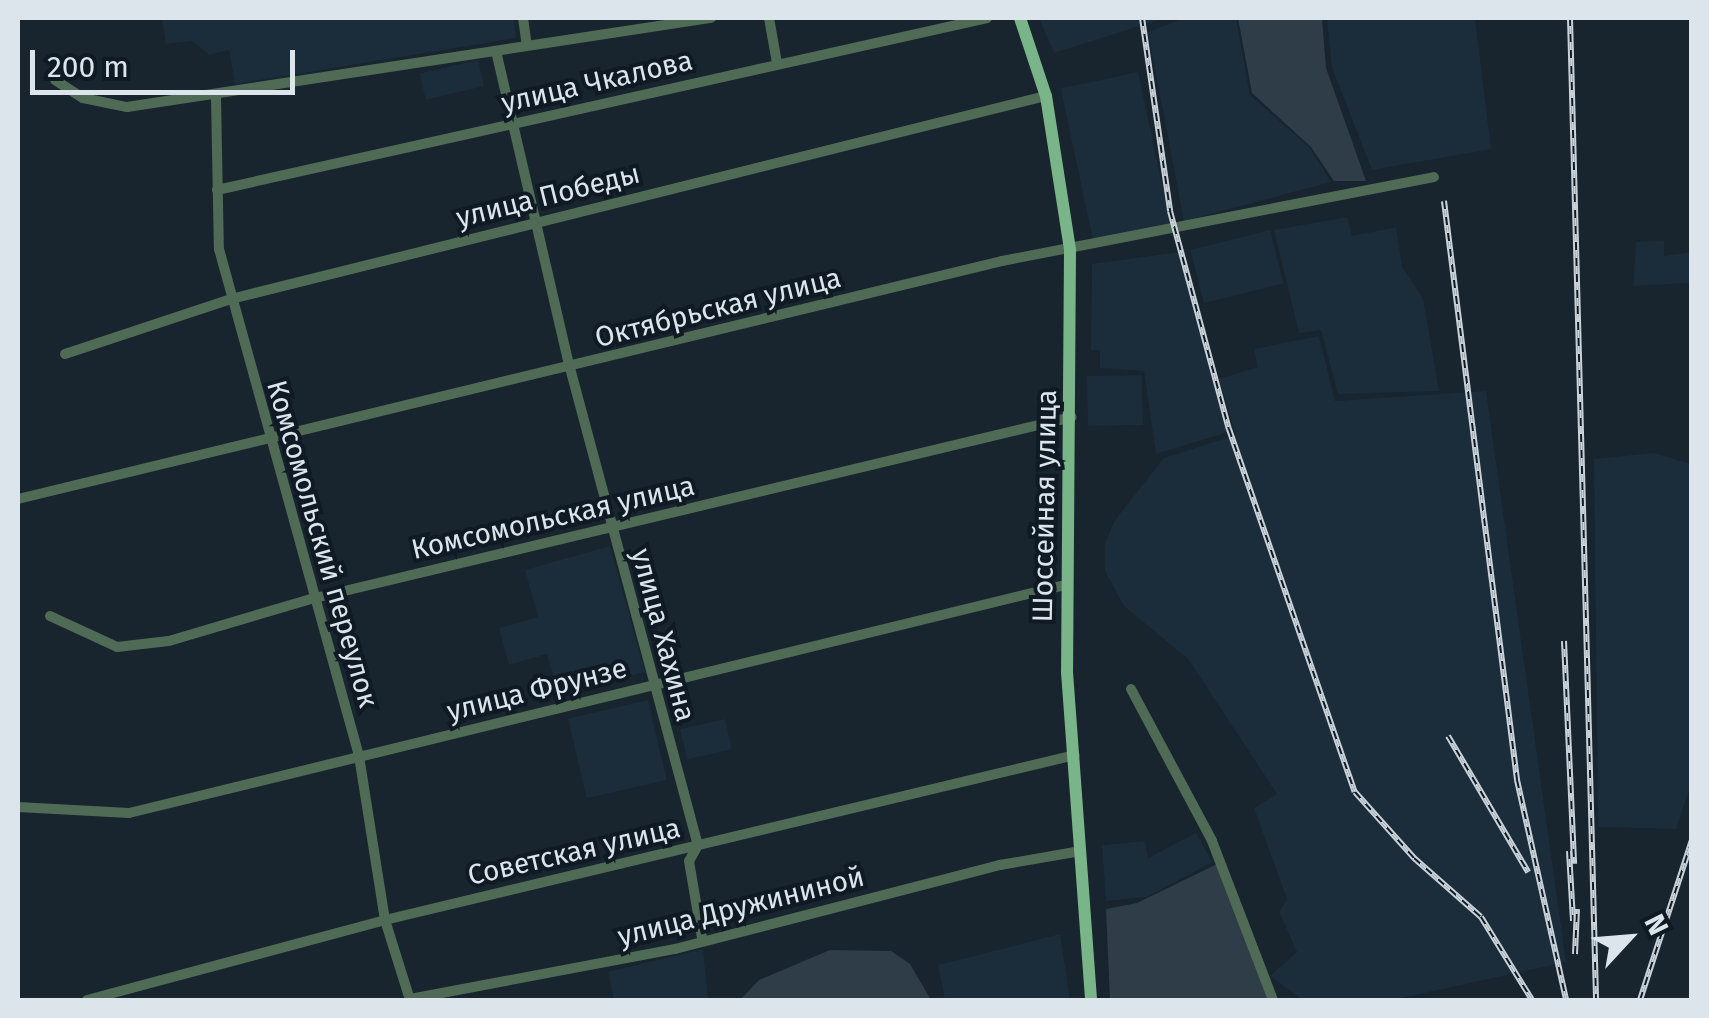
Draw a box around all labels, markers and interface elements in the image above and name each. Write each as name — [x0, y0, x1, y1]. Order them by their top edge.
scale bar — [35, 30, 300, 92]
street label: улица Чкалова — [498, 44, 696, 120]
text: 200 m — [47, 49, 129, 85]
street label: улица Победы — [453, 157, 643, 235]
street label: Октябрьская улица — [592, 261, 844, 355]
street label: Комсомольский переулок — [259, 377, 385, 711]
street label: Шоссейная улица — [1026, 389, 1064, 623]
street label: Комсомольская улица — [408, 469, 698, 567]
street label: улица Хахина — [624, 545, 702, 725]
street label: улица Фрунзе — [443, 651, 631, 729]
street label: Советская улица — [464, 811, 684, 893]
street label: улица Дружининой — [614, 860, 868, 954]
north arrow — [1579, 888, 1679, 988]
text: N — [1638, 909, 1675, 940]

